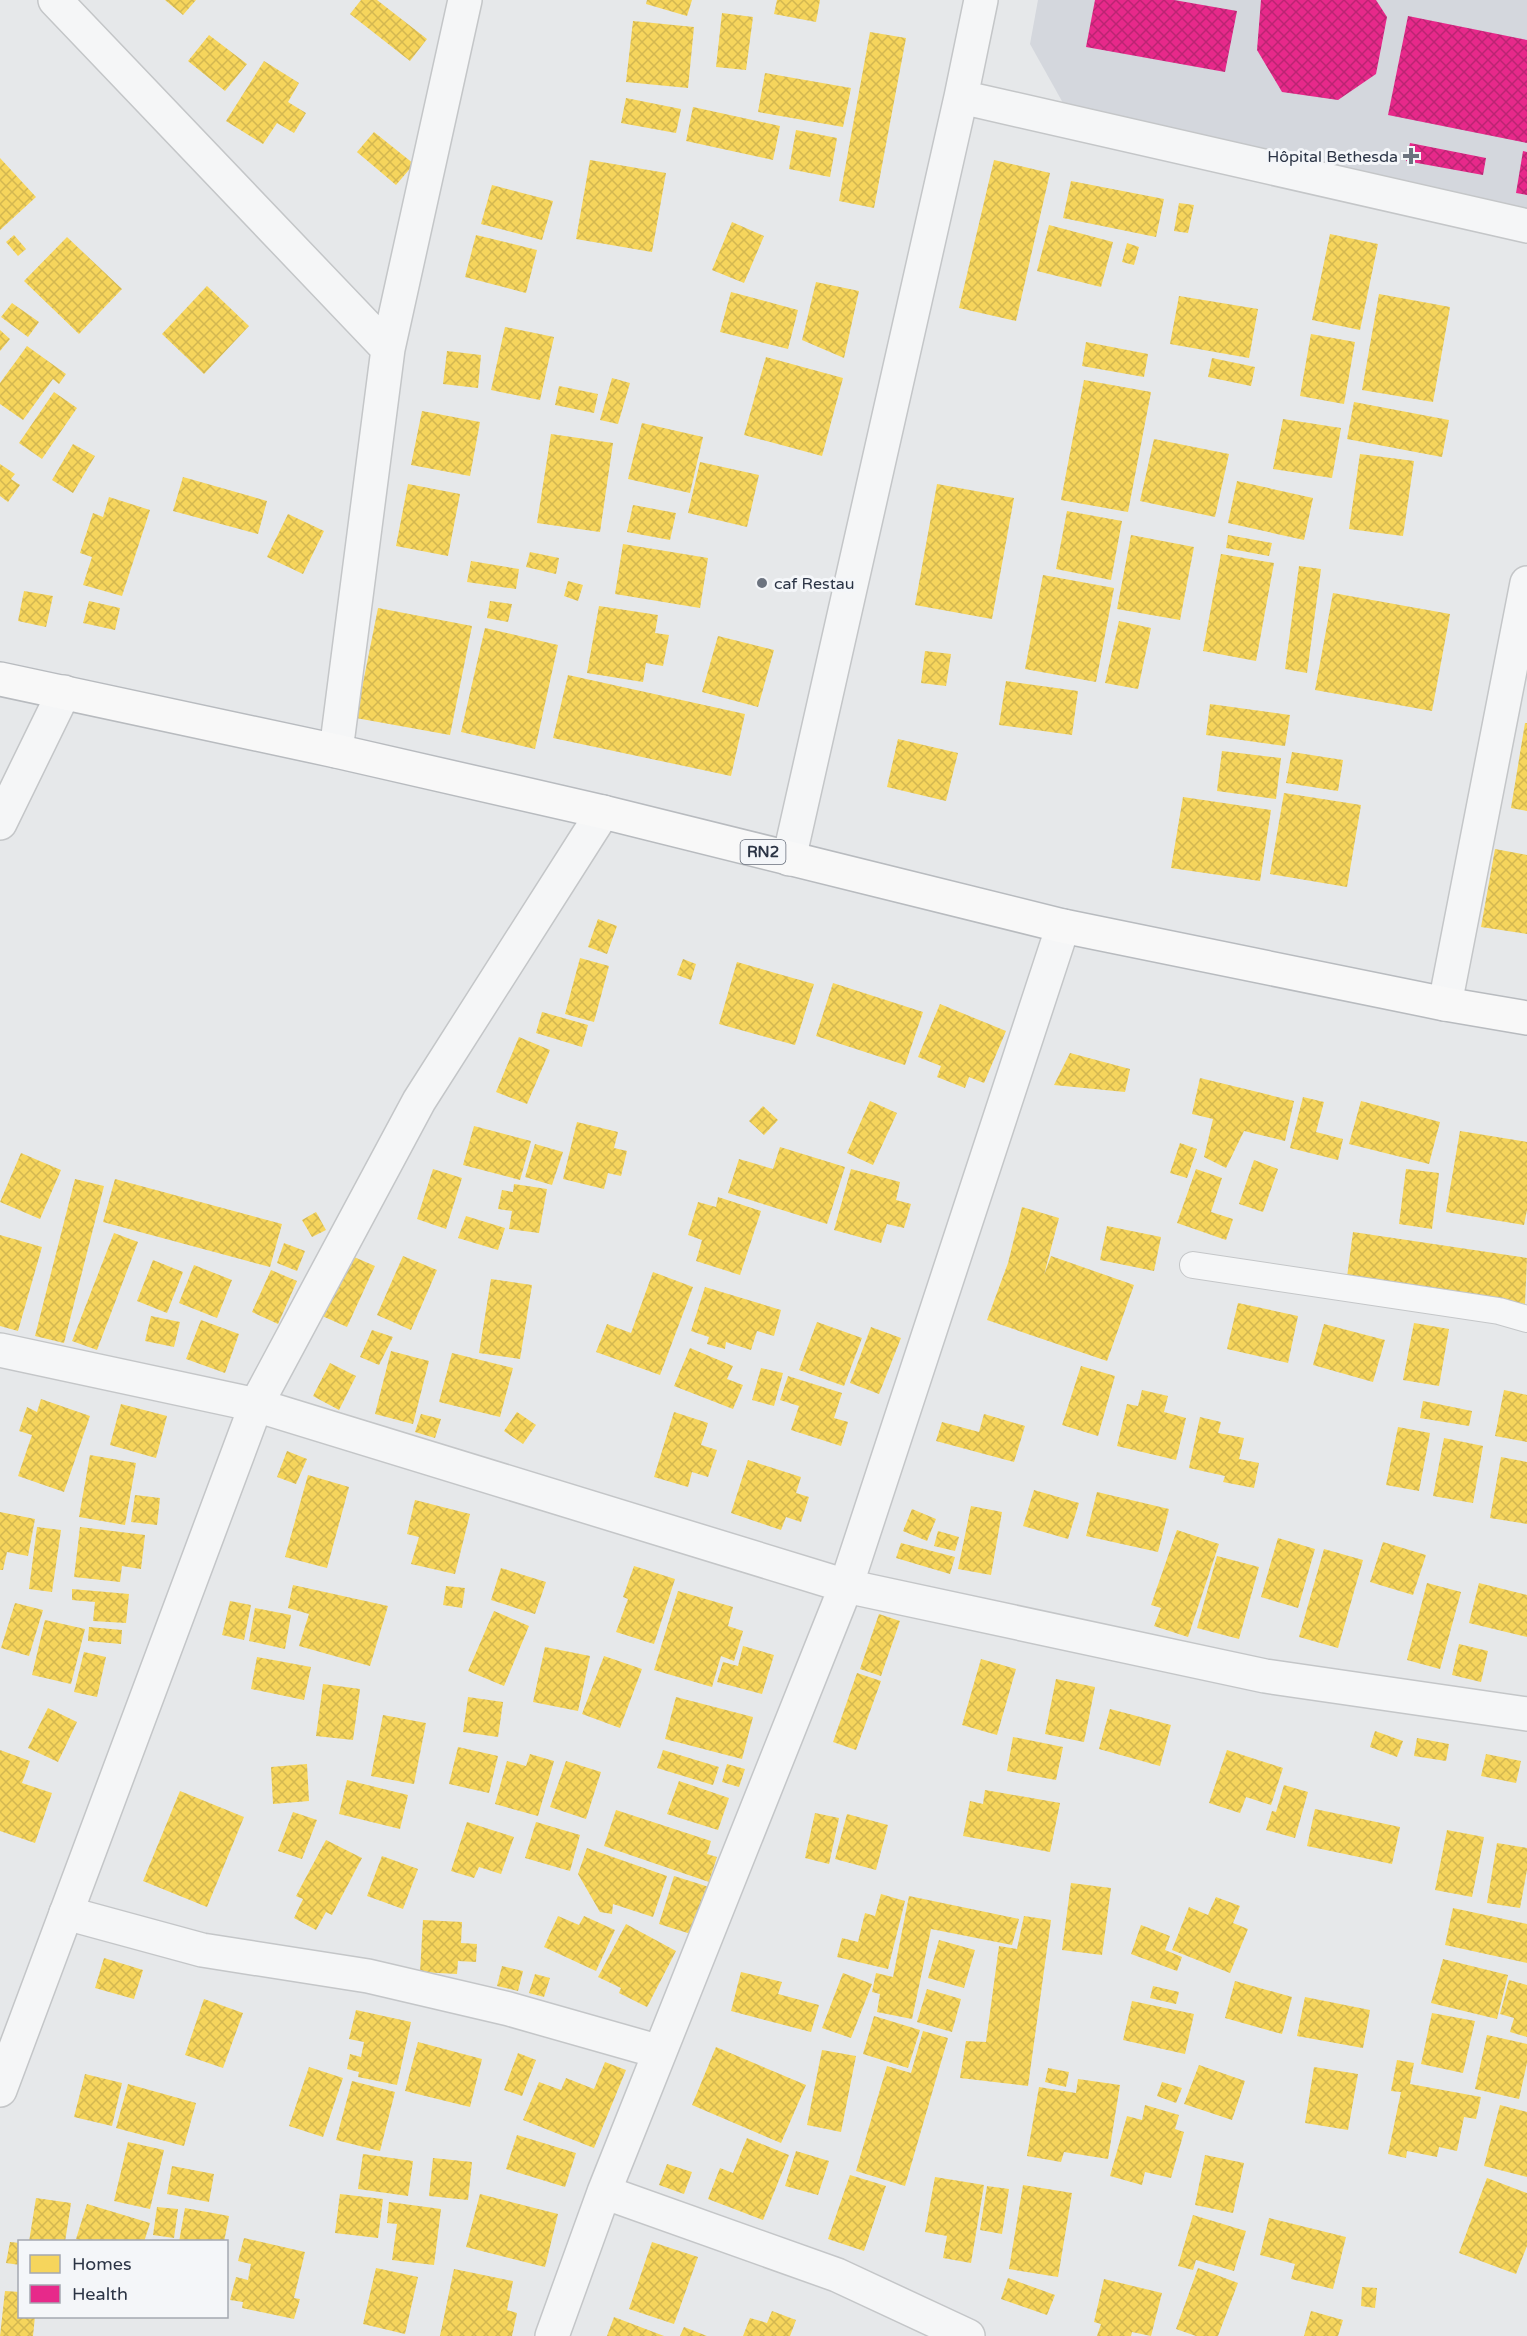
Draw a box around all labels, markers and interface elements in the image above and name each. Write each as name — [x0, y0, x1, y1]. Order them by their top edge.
place label: Hôpital Bethesda — [1267, 147, 1398, 167]
marker: Hôpital Bethesda — [1402, 147, 1420, 165]
place label: caf Restau — [774, 574, 854, 594]
marker: caf Restau — [755, 576, 769, 590]
road number: RN2 — [740, 840, 786, 864]
legend — [18, 2240, 228, 2318]
text: Homes — [72, 2253, 132, 2275]
text: Health — [72, 2283, 128, 2305]

